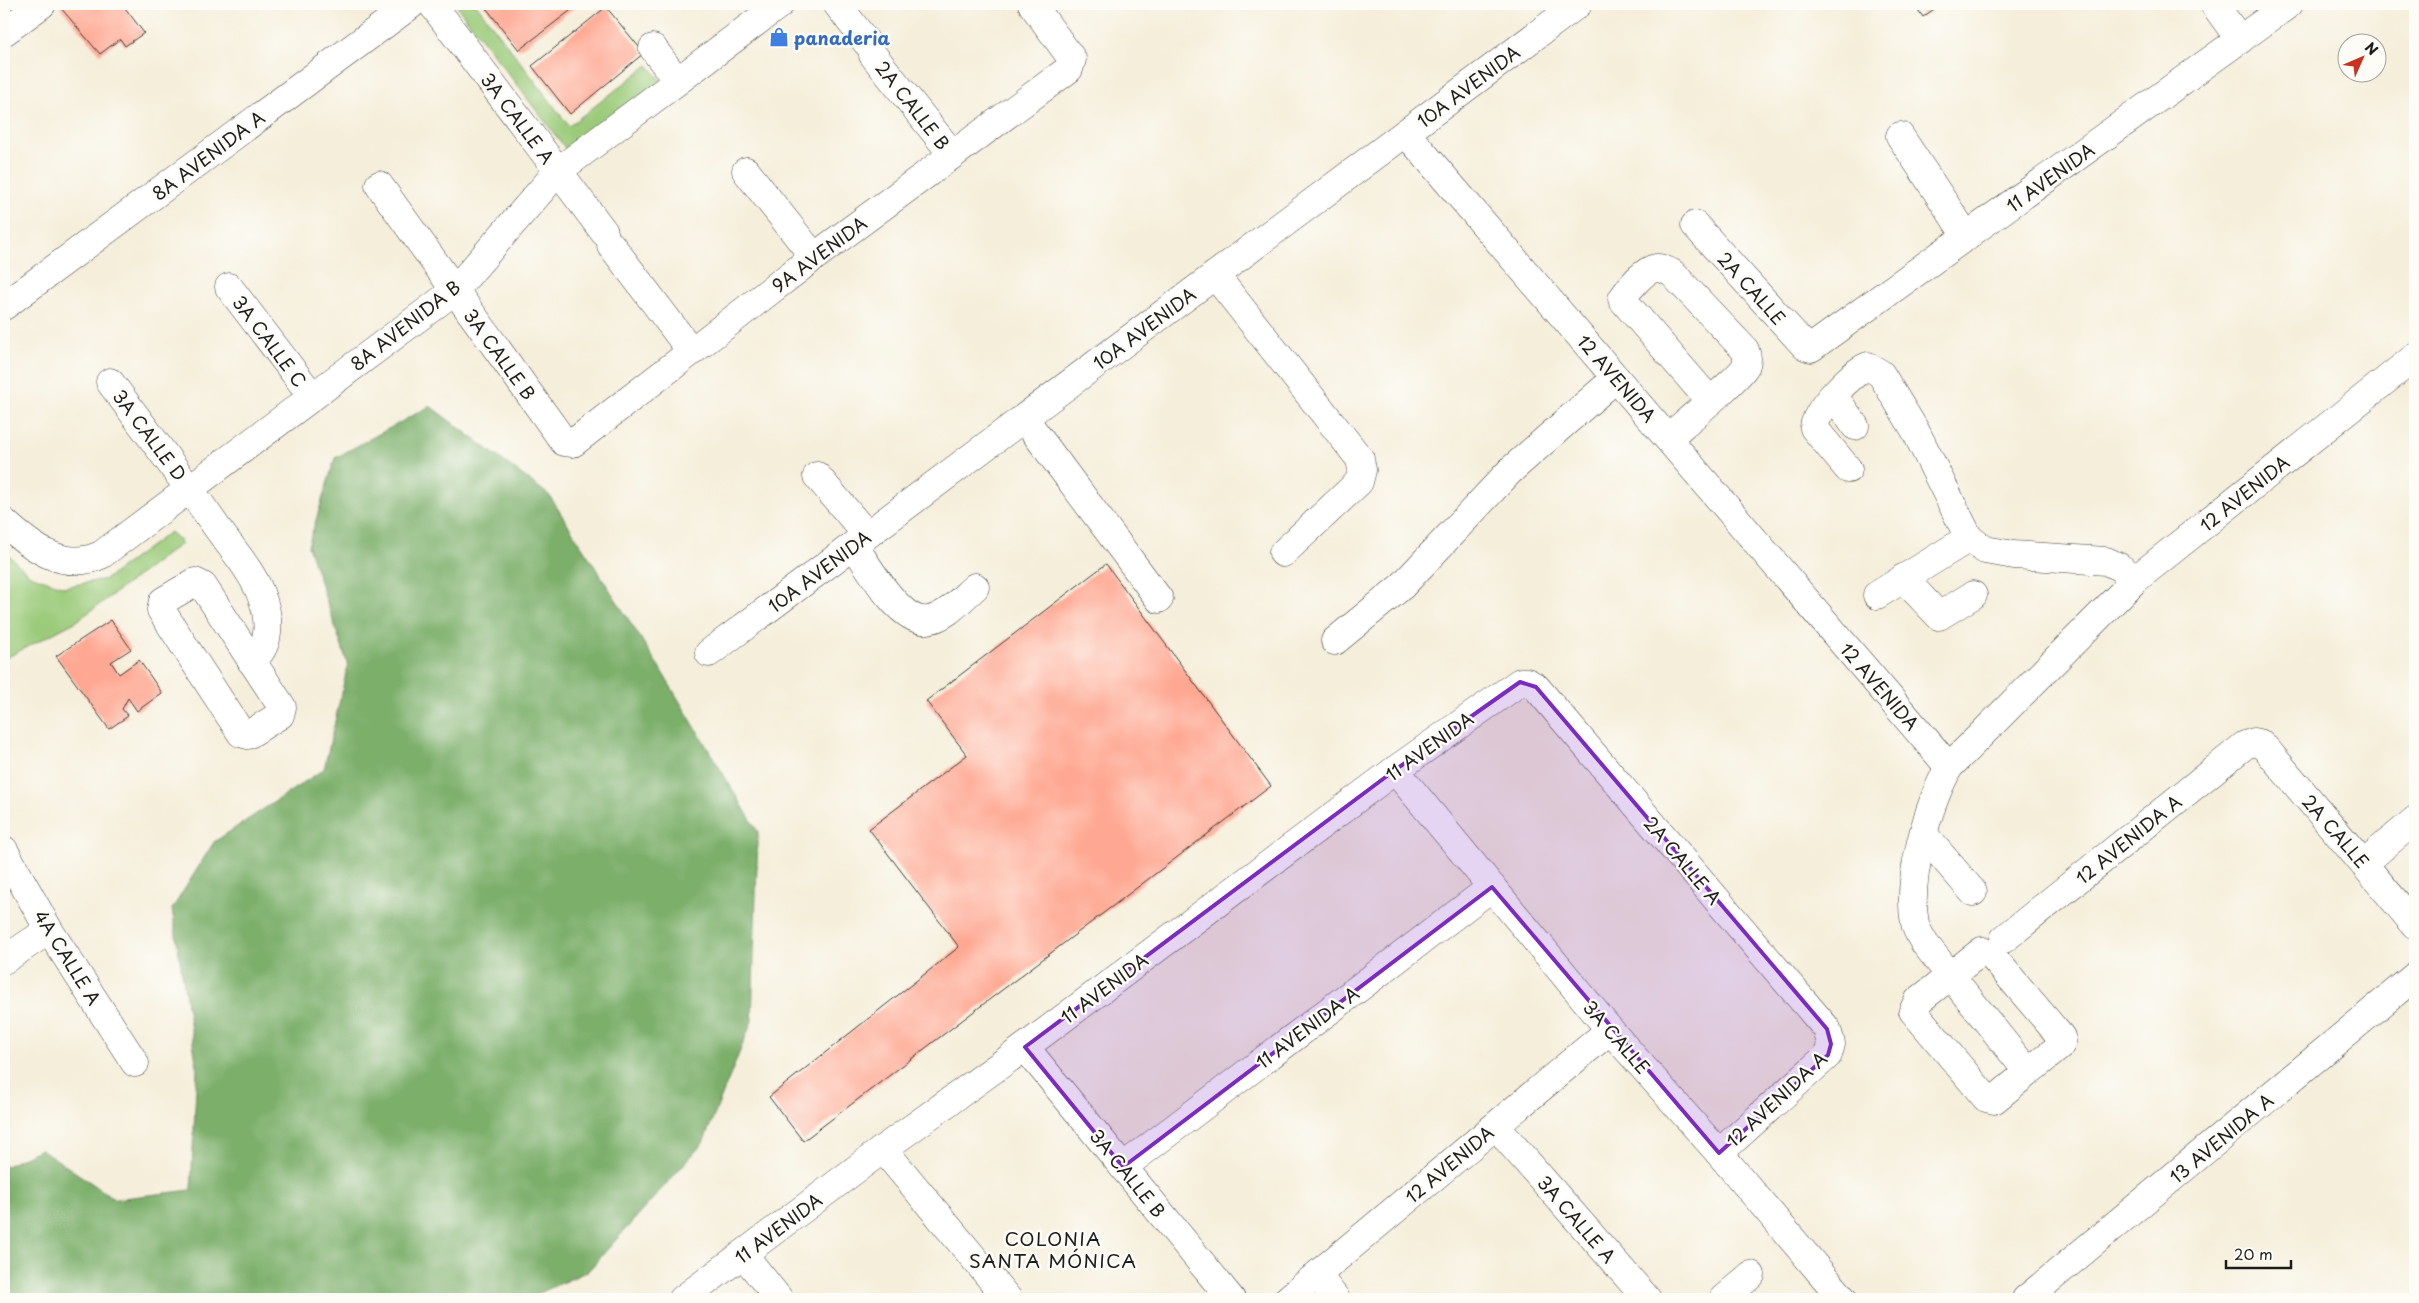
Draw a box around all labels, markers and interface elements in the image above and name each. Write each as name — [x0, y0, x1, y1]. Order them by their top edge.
place label: panaderia — [794, 24, 890, 51]
shop icon: panaderia — [768, 26, 790, 48]
north arrow — [2336, 32, 2386, 82]
text: N — [2360, 37, 2383, 60]
street label: 10A AVENIDA — [1411, 38, 1525, 134]
street label: 2A CALLE B — [870, 55, 956, 155]
street label: 3A CALLE A — [475, 67, 561, 169]
street label: 8A AVENIDA A — [146, 104, 270, 206]
street label: 11 AVENIDA — [2000, 136, 2100, 218]
street label: 9A AVENIDA — [766, 209, 872, 299]
street label: 2A CALLE — [1712, 245, 1792, 331]
street label: 8A AVENIDA B — [344, 273, 466, 377]
street label: 10A AVENIDA — [1087, 280, 1201, 376]
street label: 3A CALLE C — [227, 289, 313, 393]
street label: 3A CALLE B — [458, 303, 542, 405]
street label: 12 AVENIDA — [1571, 328, 1663, 428]
street label: 3A CALLE D — [107, 384, 193, 486]
street label: 12 AVENIDA — [2193, 448, 2295, 538]
street label: 10A AVENIDA — [762, 523, 876, 619]
street label: 12 AVENIDA — [1834, 636, 1926, 736]
street label: 11 AVENIDA — [1379, 705, 1479, 787]
street label: 12 AVENIDA A — [2069, 788, 2187, 890]
street label: 2A CALLE — [2296, 788, 2376, 874]
street label: 2A CALLE A — [1638, 810, 1728, 910]
street label: 4A CALLE A — [28, 904, 108, 1010]
street label: 11 AVENIDA — [1055, 946, 1153, 1030]
street label: 11 AVENIDA A — [1250, 979, 1364, 1075]
street label: 3A CALLE — [1577, 994, 1657, 1080]
street label: 12 AVENIDA A — [1719, 1045, 1833, 1153]
street label: 13 AVENIDA A — [2163, 1087, 2279, 1189]
street label: 12 AVENIDA — [1399, 1119, 1499, 1209]
street label: 3A CALLE B — [1084, 1123, 1172, 1223]
street label: 3A CALLE A — [1531, 1169, 1623, 1269]
street label: 11 AVENIDA — [729, 1186, 827, 1270]
district label: COLONIA SANTA MÓNICA — [969, 1224, 1137, 1274]
scale bar — [2226, 1238, 2292, 1270]
text: 20 m — [2234, 1242, 2273, 1265]

